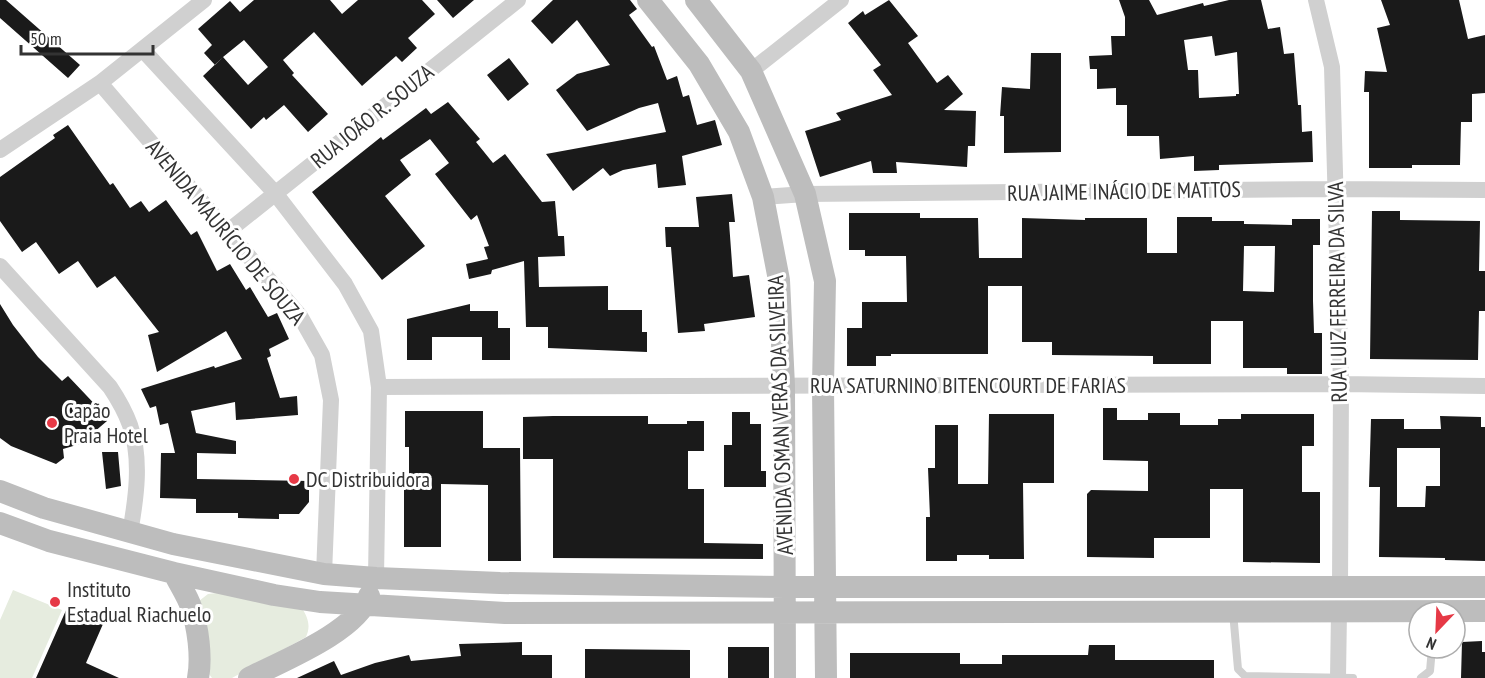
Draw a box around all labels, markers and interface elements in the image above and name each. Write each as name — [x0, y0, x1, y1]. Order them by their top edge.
scale bar — [21, 18, 153, 56]
text: 50 m — [30, 27, 62, 50]
street label: RUA JOÃO R. SOUZA — [305, 57, 440, 174]
street label: AVENIDA MAURÍCIO DE SOUZA — [140, 134, 312, 331]
street label: RUA JAIME INÁCIO DE MATTOS — [1007, 175, 1241, 207]
street label: RUA LUIZ FERREIRA DA SILVA — [1321, 181, 1353, 403]
street label: AVENIDA OSMAN VERAS DA SILVEIRA — [761, 274, 799, 555]
street label: RUA SATURNINO BITENCOURT DE FARIAS — [810, 371, 1126, 399]
place label: Capão Praia Hotel — [64, 396, 149, 449]
marker: Capão Praia Hotel — [45, 416, 59, 430]
place label: DC Distribuidora — [306, 465, 430, 493]
marker: DC Distribuidora — [287, 472, 301, 486]
place label: Instituto Estadual Riachuelo — [67, 575, 211, 628]
marker: Instituto Estadual Riachuelo — [48, 595, 62, 609]
north arrow — [1407, 600, 1467, 660]
text: N — [1423, 633, 1439, 655]

